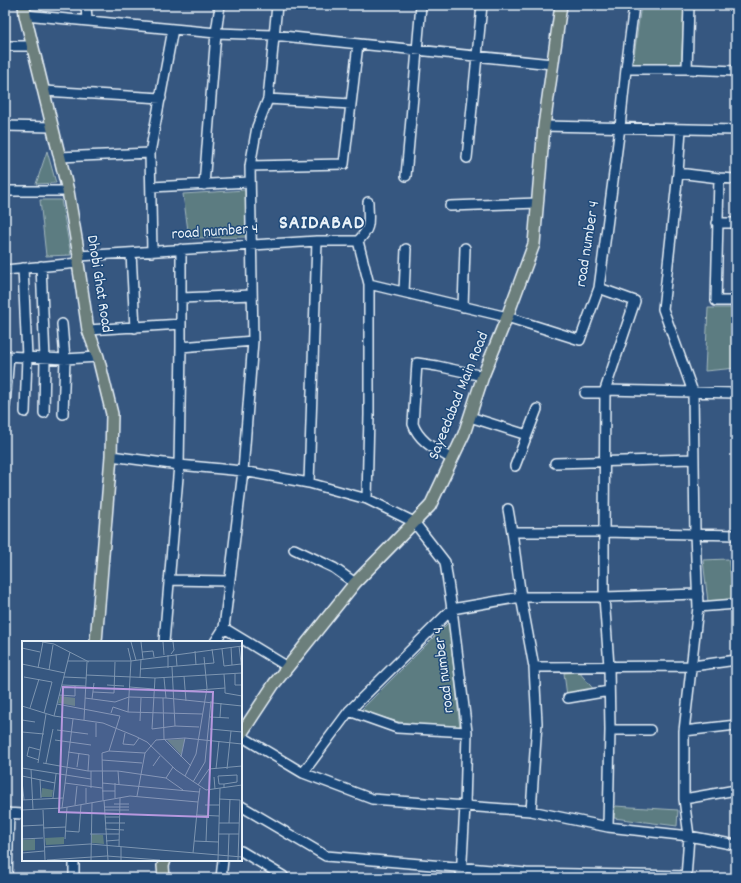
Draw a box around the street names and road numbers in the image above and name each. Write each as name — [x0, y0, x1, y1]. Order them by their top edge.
street label: road number 4 — [570, 199, 606, 289]
street label: road number 4 — [171, 217, 259, 247]
street label: Dhobi Ghat Road — [80, 233, 118, 335]
street label: Sayeedabad Main Road — [423, 328, 495, 464]
street label: road number 4 — [427, 625, 461, 715]

